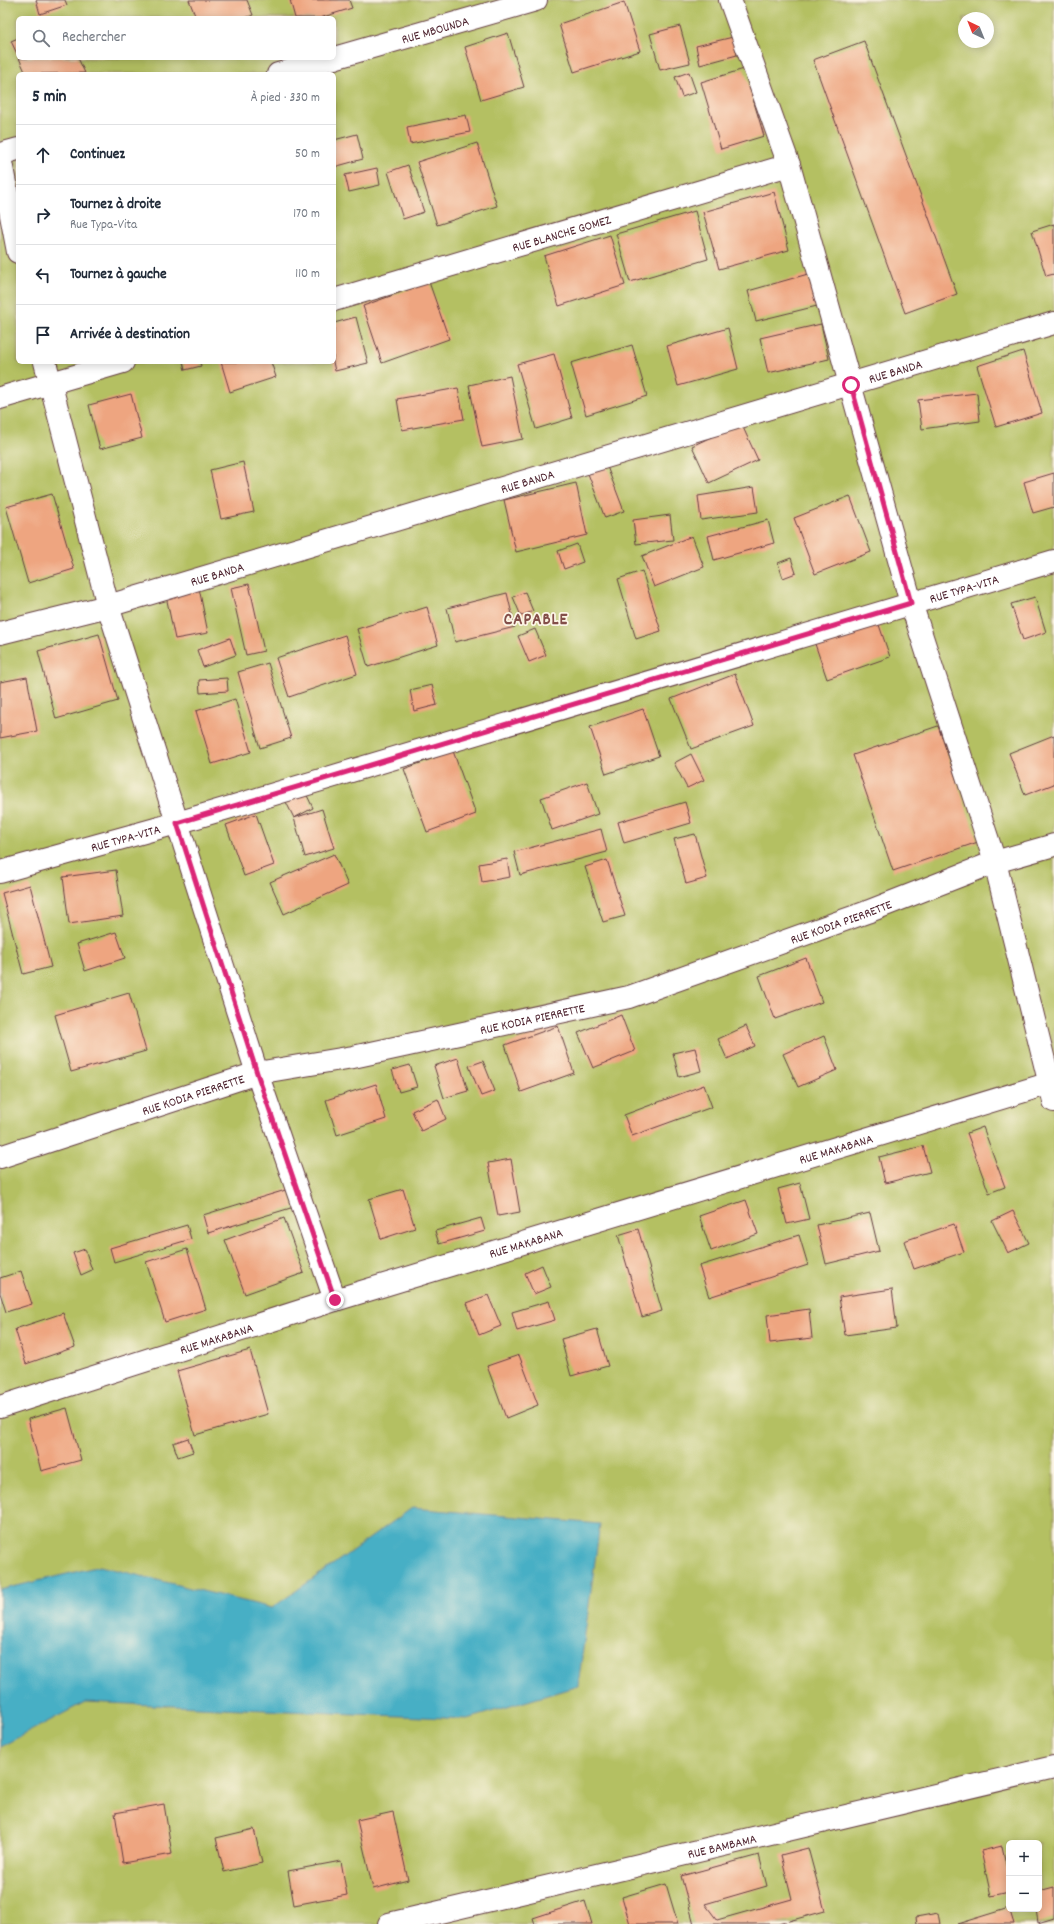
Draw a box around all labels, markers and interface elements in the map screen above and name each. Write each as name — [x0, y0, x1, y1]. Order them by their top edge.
north arrow — [958, 12, 994, 48]
street label: RUE MBOUNDA — [400, 13, 472, 50]
search box — [16, 16, 336, 60]
icon: search — [30, 27, 52, 49]
text: Rechercher — [62, 27, 126, 49]
text: 5 min — [32, 86, 66, 110]
text: À pied · 330 m — [251, 89, 320, 108]
icon: ahead — [32, 144, 54, 166]
text: Continuez — [70, 144, 125, 166]
text: 50 m — [295, 145, 320, 164]
text: Tournez à droite — [70, 194, 161, 216]
icon: right — [32, 204, 54, 226]
text: 170 m — [293, 205, 320, 224]
street label: RUE BLANCHE GOMEZ — [510, 211, 614, 259]
text: Rue Typa-Vita — [70, 216, 137, 235]
icon: left — [32, 264, 54, 286]
text: Tournez à gauche — [70, 264, 167, 286]
text: 110 m — [295, 265, 320, 284]
icon: arrive — [32, 324, 54, 346]
text: Arrivée à destination — [70, 324, 190, 346]
street label: RUE BANDA — [867, 356, 925, 390]
route start — [842, 376, 860, 394]
street label: RUE BANDA — [499, 466, 557, 500]
street label: RUE BANDA — [189, 559, 247, 593]
street label: RUE TYPA-VITA — [928, 571, 1002, 610]
district label: CAPABLE — [504, 609, 568, 633]
street label: RUE TYPA-VITA — [89, 821, 163, 858]
street label: RUE KODIA PIERRETTE — [788, 896, 895, 951]
street label: RUE KODIA PIERRETTE — [479, 1000, 587, 1041]
street label: RUE KODIA PIERRETTE — [140, 1071, 247, 1122]
street label: RUE MAKABANA — [797, 1130, 876, 1171]
street label: RUE MAKABANA — [487, 1224, 566, 1265]
route end — [326, 1291, 344, 1309]
street label: RUE MAKABANA — [178, 1320, 256, 1361]
street label: RUE BAMBAMA — [686, 1831, 759, 1865]
map controls — [1006, 1840, 1042, 1912]
button: + — [1006, 1840, 1042, 1876]
button: − — [1006, 1876, 1042, 1912]

